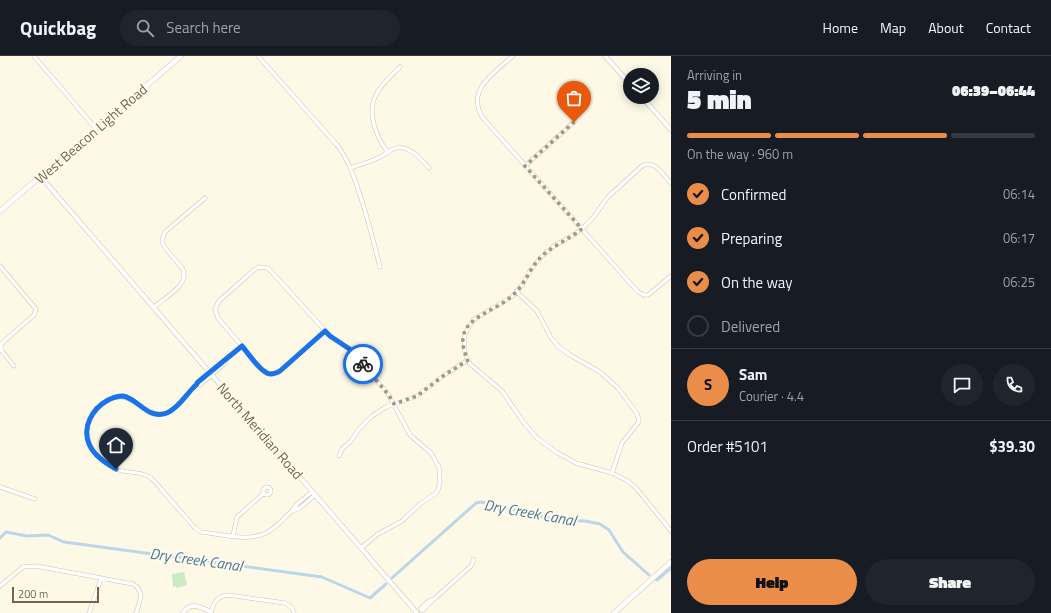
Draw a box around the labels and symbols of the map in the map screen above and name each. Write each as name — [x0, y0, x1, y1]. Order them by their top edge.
street label: West Beacon Light Road — [30, 79, 152, 189]
pin — [557, 81, 591, 122]
courier — [343, 344, 383, 384]
street label: North Meridian Road — [212, 378, 308, 484]
pin — [99, 428, 133, 469]
water label: Dry Creek Canal — [482, 493, 580, 532]
water label: Dry Creek Canal — [148, 542, 245, 578]
scale bar — [12, 585, 99, 604]

